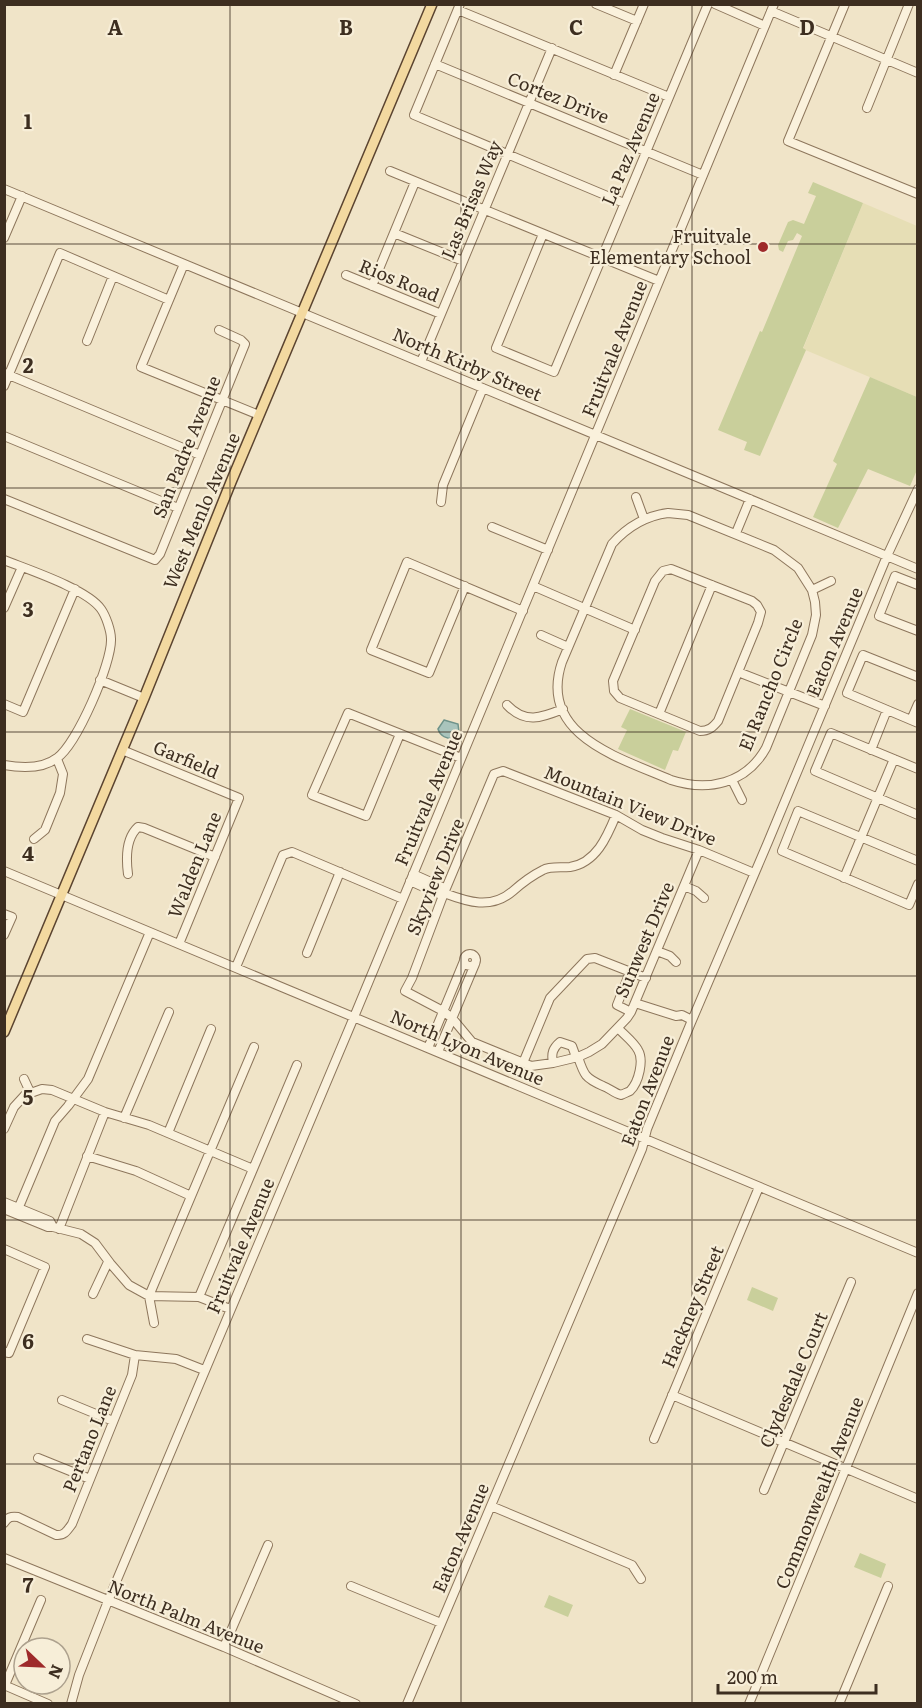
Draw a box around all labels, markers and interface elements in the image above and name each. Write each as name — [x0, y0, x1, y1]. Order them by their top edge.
text: A — [107, 11, 123, 41]
text: B — [339, 11, 353, 41]
text: C — [569, 11, 583, 41]
text: D — [799, 11, 815, 41]
street label: Cortez Drive — [504, 64, 613, 129]
street label: La Paz Avenue — [594, 88, 666, 209]
text: 1 — [24, 105, 32, 135]
street label: Las Brisas Way — [433, 135, 508, 263]
place label: Fruitvale Elementary School — [589, 222, 751, 270]
marker: Fruitvale Elementary School — [756, 240, 770, 254]
street label: Rios Road — [355, 251, 444, 308]
street label: Fruitvale Avenue — [574, 276, 653, 421]
street label: North Kirby Street — [389, 320, 547, 408]
text: 2 — [23, 349, 34, 379]
street label: San Padre Avenue — [145, 371, 226, 522]
street label: West Menlo Avenue — [155, 428, 246, 593]
street label: Eaton Avenue — [798, 582, 869, 700]
text: 3 — [22, 593, 34, 623]
street label: El Rancho Circle — [731, 614, 809, 755]
street label: Fruitvale Avenue — [387, 725, 468, 870]
street label: Garfield — [150, 733, 224, 785]
street label: Mountain View Drive — [540, 758, 721, 852]
street label: Walden Lane — [160, 807, 227, 922]
street label: Skyview Drive — [399, 814, 470, 939]
text: 4 — [22, 837, 34, 867]
street label: Sunwest Drive — [607, 877, 680, 1002]
street label: North Lyon Avenue — [386, 1002, 549, 1091]
street label: Eaton Avenue — [613, 1031, 680, 1150]
text: 5 — [23, 1081, 34, 1111]
street label: Fruitvale Avenue — [199, 1173, 280, 1318]
street label: Hackney Street — [654, 1240, 730, 1372]
street label: Clydesdale Court — [752, 1306, 834, 1452]
text: 6 — [22, 1325, 34, 1355]
street label: Pertano Lane — [55, 1381, 122, 1496]
street label: Commonwealth Avenue — [768, 1392, 870, 1593]
street label: Eaton Avenue — [424, 1478, 495, 1596]
text: 7 — [23, 1569, 34, 1599]
street label: North Palm Avenue — [104, 1572, 269, 1659]
north arrow — [12, 1636, 72, 1696]
scale bar — [718, 1657, 876, 1695]
text: N — [43, 1661, 70, 1683]
text: 200 m — [727, 1663, 778, 1690]

